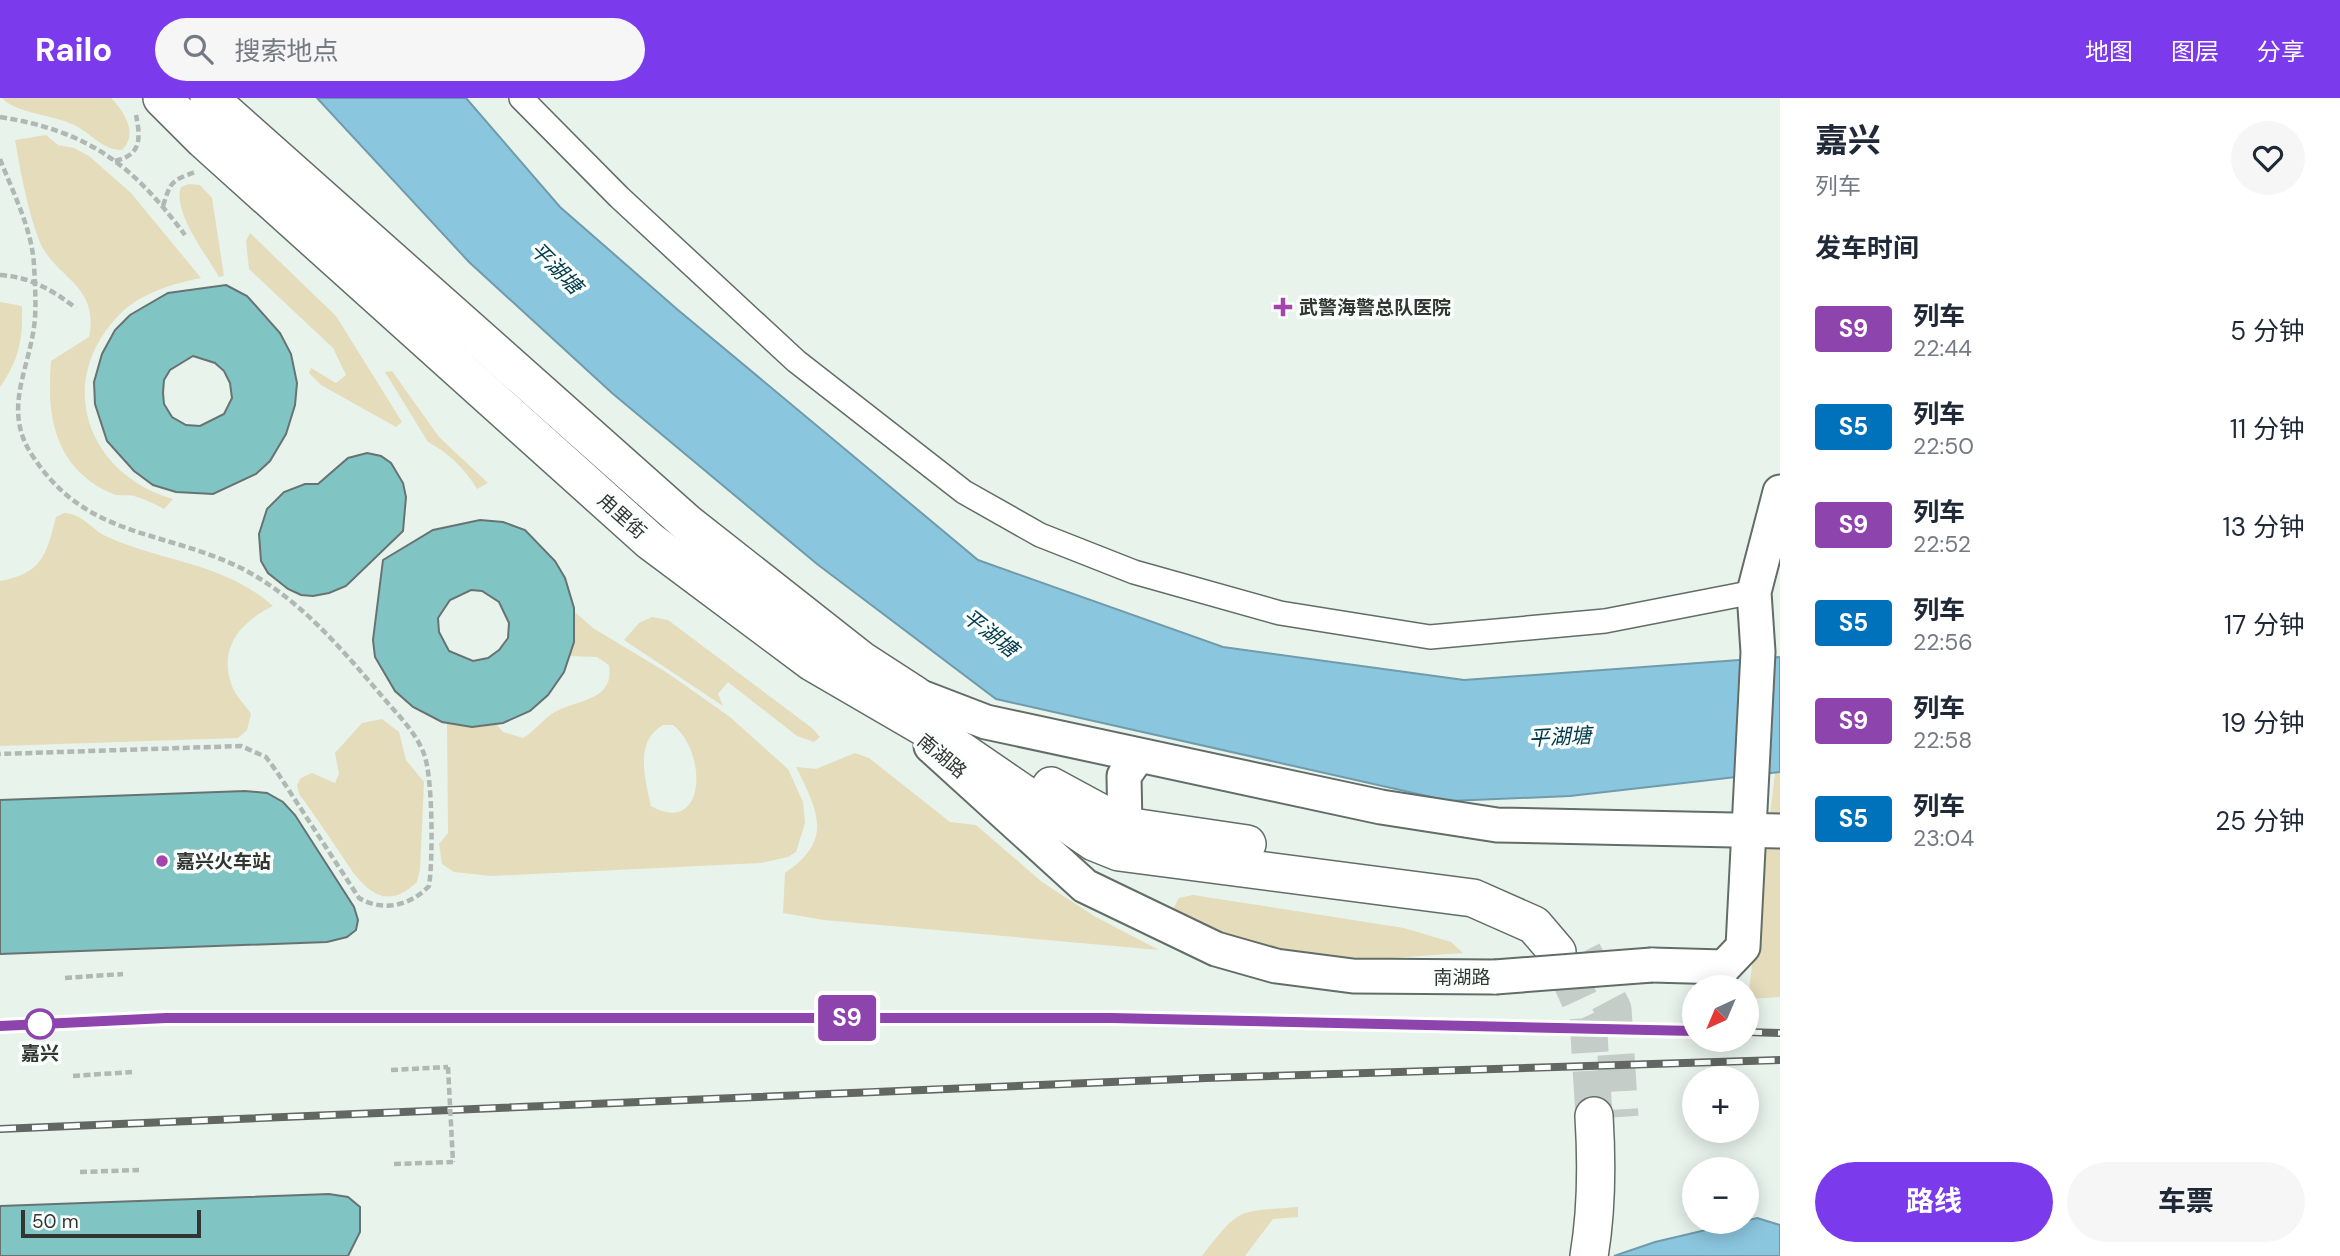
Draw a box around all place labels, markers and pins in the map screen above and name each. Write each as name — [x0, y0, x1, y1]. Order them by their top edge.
place label: 武警海警总队医院 — [1299, 295, 1451, 320]
marker: 武警海警总队医院 — [1273, 297, 1293, 317]
place label: 嘉兴火车站 — [176, 849, 271, 874]
marker: 嘉兴火车站 — [154, 853, 170, 869]
marker: 嘉兴 — [25, 1009, 55, 1039]
place label: 嘉兴 — [21, 1041, 59, 1066]

